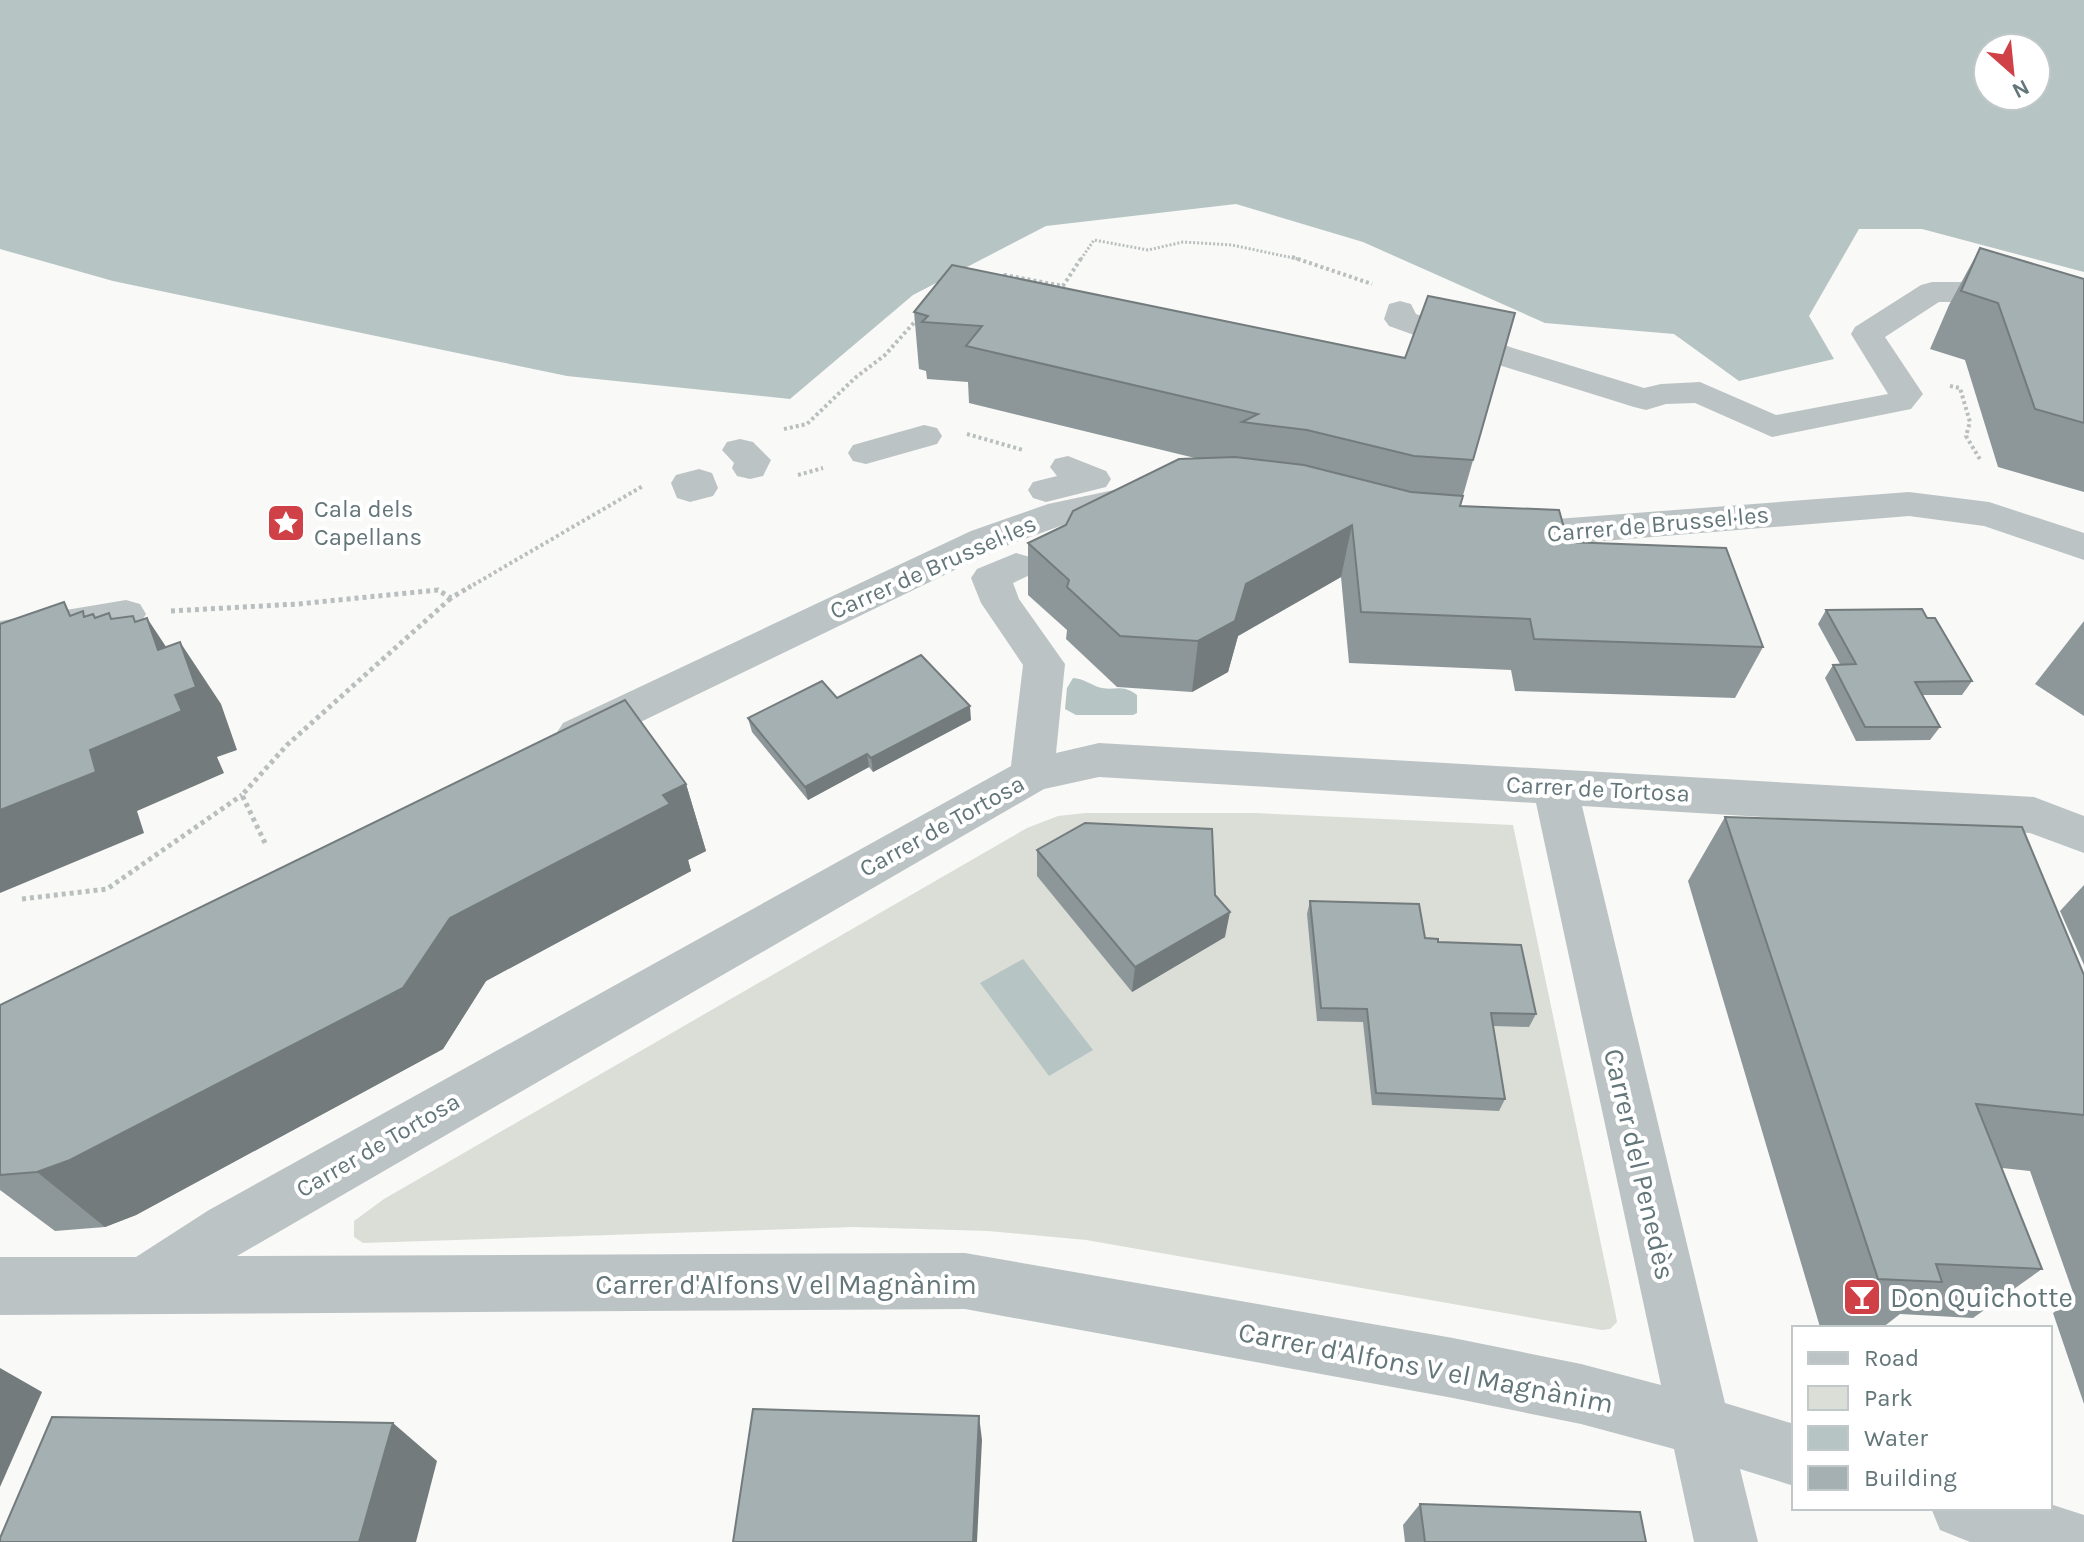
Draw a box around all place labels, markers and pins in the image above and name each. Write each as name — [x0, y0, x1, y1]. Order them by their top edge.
place label: Cala dels Capellans — [314, 495, 422, 551]
place icon: Cala dels Capellans — [265, 502, 307, 544]
bar icon: Don Quichotte — [1841, 1276, 1883, 1318]
place label: Don Quichotte — [1890, 1281, 2073, 1314]

